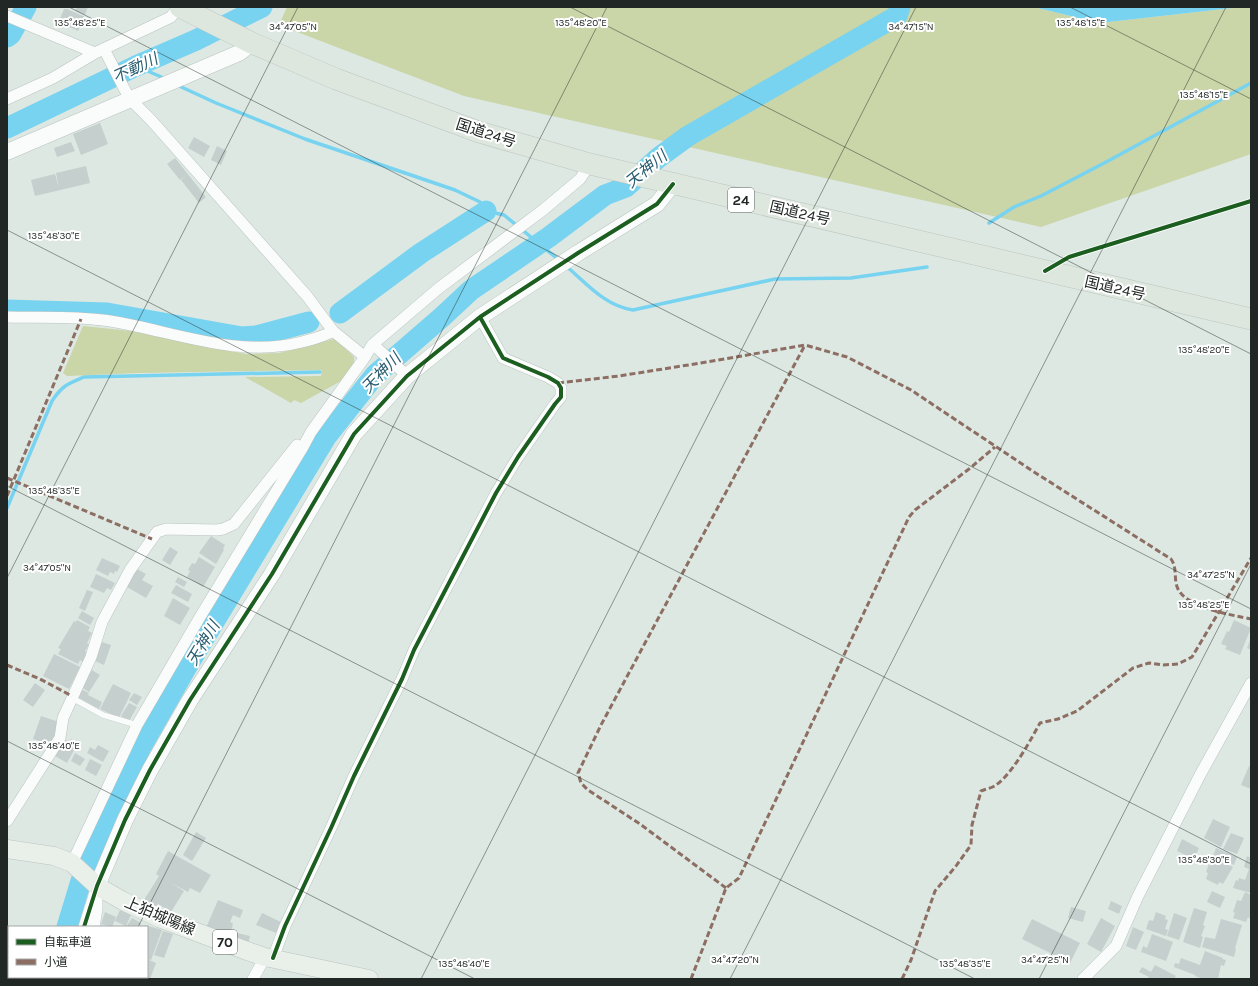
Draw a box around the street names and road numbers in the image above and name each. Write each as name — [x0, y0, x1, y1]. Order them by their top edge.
street label: 国道24号 — [454, 115, 518, 151]
road number: 24 — [728, 188, 754, 212]
street label: 国道24号 — [768, 197, 832, 229]
street label: 国道24号 — [1083, 272, 1147, 304]
street label: 上狛城陽線 — [122, 893, 198, 939]
road number: 70 — [213, 930, 237, 954]

